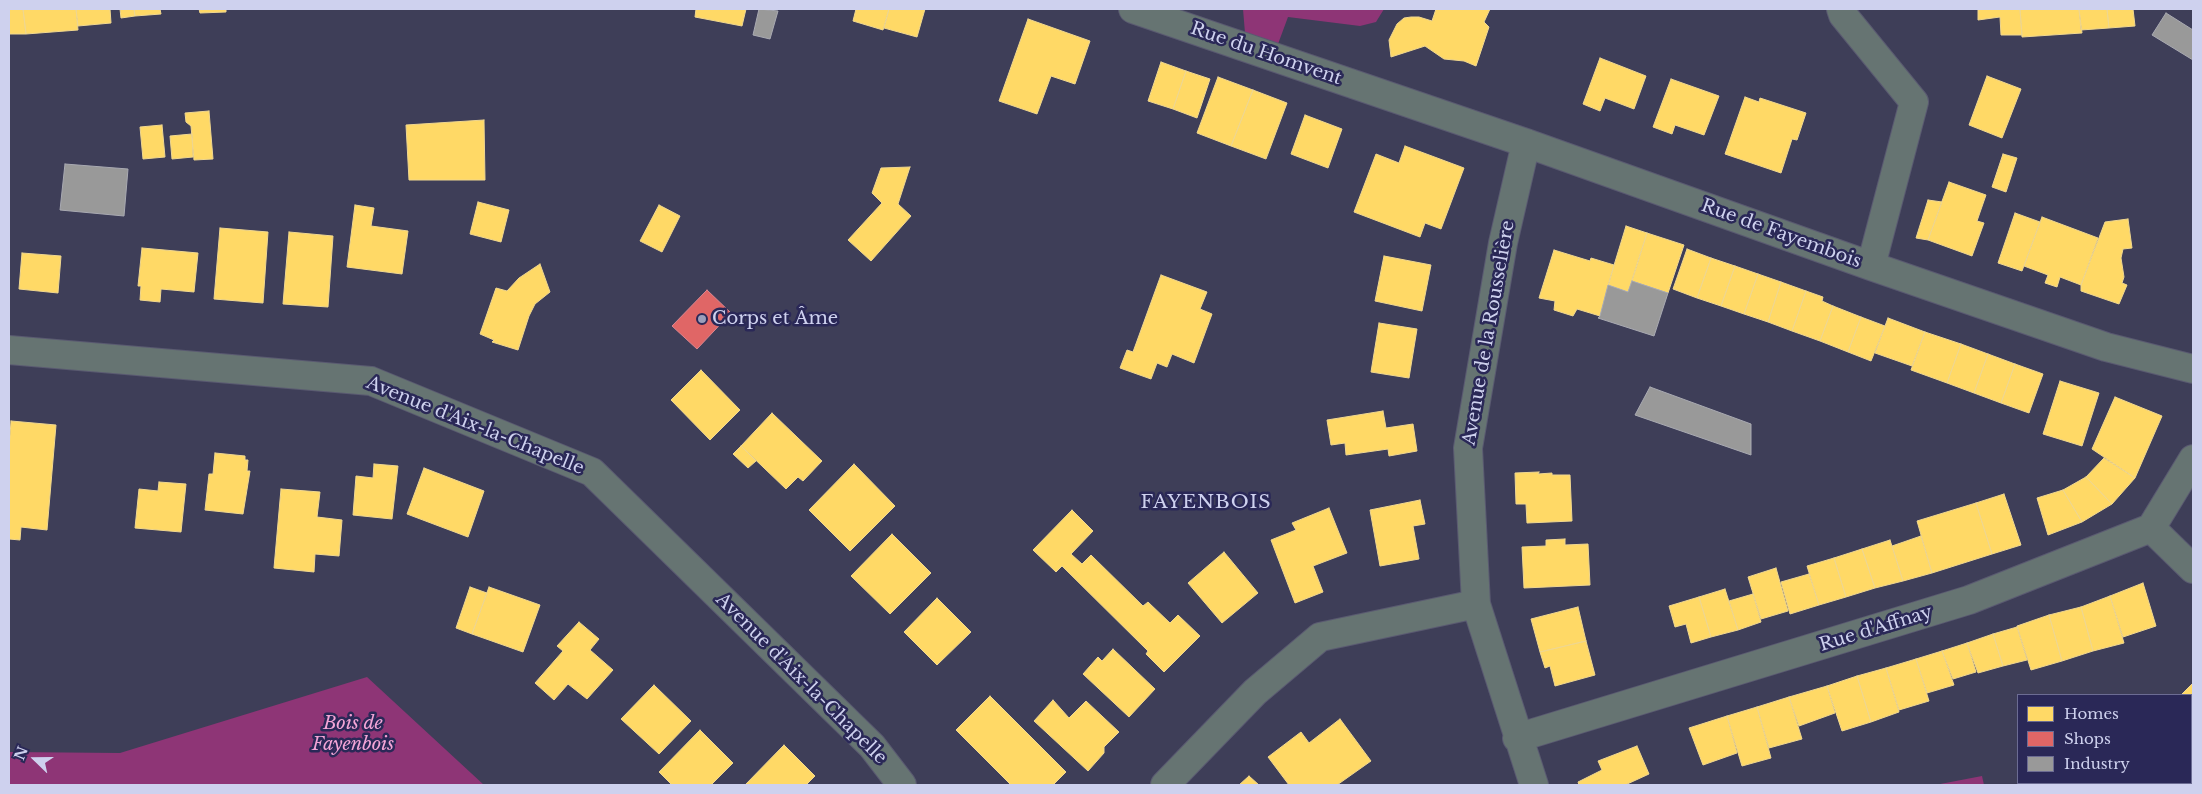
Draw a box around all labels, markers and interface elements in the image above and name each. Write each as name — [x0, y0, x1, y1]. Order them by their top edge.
street label: Rue du Homvent — [1188, 18, 1344, 90]
street label: Rue de Fayembois — [1698, 195, 1864, 273]
street label: Avenue de la Rousselière — [1459, 219, 1519, 447]
place label: Corps et Âme — [712, 308, 838, 330]
marker: Corps et Âme — [696, 313, 708, 325]
street label: Avenue d'Aix-la-Chapelle — [363, 372, 587, 480]
district label: FAYENBOIS — [1139, 492, 1273, 514]
street label: Avenue d'Aix-la-Chapelle — [711, 589, 891, 769]
street label: Rue d'Affnay — [1817, 602, 1935, 656]
legend — [2017, 694, 2192, 784]
text: Homes — [2064, 704, 2119, 723]
park label: Bois de Fayenbois — [312, 713, 394, 756]
text: Shops — [2064, 729, 2111, 748]
north arrow — [10, 734, 60, 784]
text: N — [10, 744, 32, 763]
text: Industry — [2064, 754, 2130, 773]

